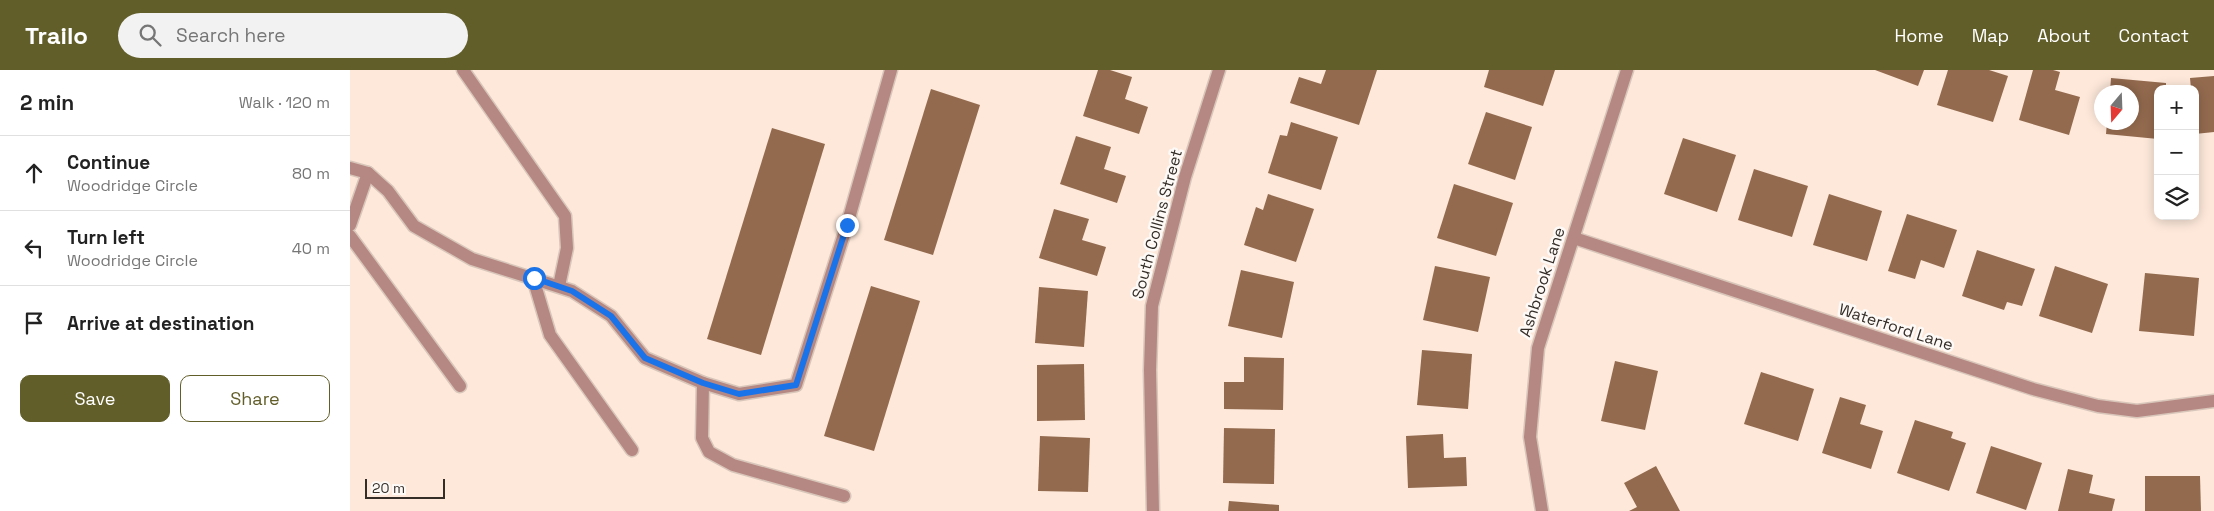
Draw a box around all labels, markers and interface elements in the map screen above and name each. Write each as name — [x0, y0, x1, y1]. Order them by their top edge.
search box — [118, 13, 468, 58]
text: Trailo — [25, 20, 88, 51]
icon: search — [136, 21, 164, 49]
text: Search here — [176, 23, 286, 48]
text: Home — [1895, 24, 1944, 47]
text: Map — [1972, 24, 2009, 47]
text: About — [2037, 24, 2091, 47]
text: Contact — [2119, 24, 2189, 47]
north arrow — [2094, 85, 2139, 130]
map controls — [2154, 85, 2199, 220]
button: + — [2154, 85, 2199, 130]
text: 2 min — [20, 89, 74, 116]
text: Walk · 120 m — [239, 92, 330, 113]
button: − — [2154, 130, 2199, 175]
street label: South Collins Street — [1127, 147, 1187, 301]
text: Continue — [67, 150, 150, 175]
icon: ahead — [20, 159, 48, 187]
text: 80 m — [292, 163, 330, 184]
text: Woodridge Circle — [67, 175, 198, 196]
button: layers — [2154, 175, 2199, 220]
route end — [836, 214, 859, 237]
text: Turn left — [67, 225, 145, 250]
street label: Ashbrook Lane — [1514, 225, 1570, 339]
icon: left — [20, 234, 48, 262]
text: 40 m — [292, 238, 330, 259]
text: Woodridge Circle — [67, 250, 198, 271]
route start — [523, 267, 546, 290]
street label: Waterford Lane — [1836, 299, 1956, 355]
icon: arrive — [20, 309, 48, 337]
text: Arrive at destination — [67, 311, 255, 336]
button: Save — [20, 375, 170, 422]
button: Share — [180, 375, 330, 422]
scale bar — [365, 476, 445, 499]
text: 20 m — [372, 479, 405, 497]

